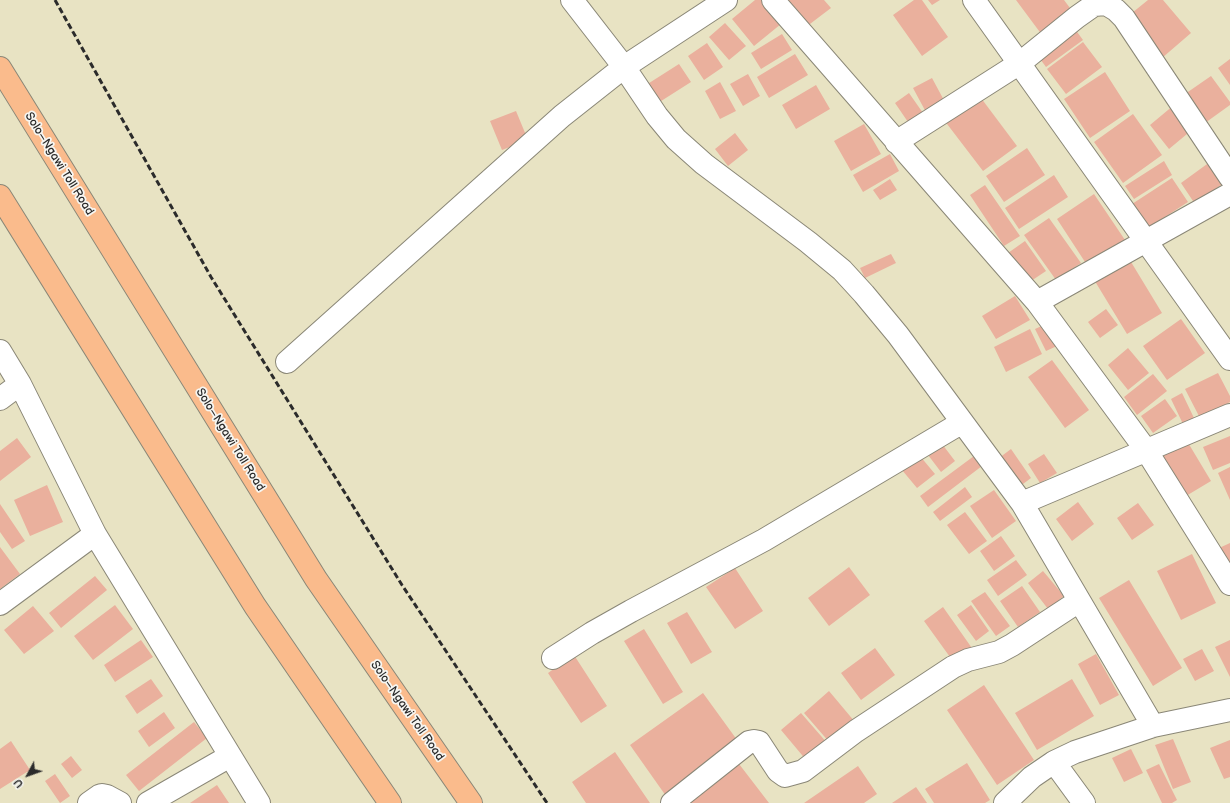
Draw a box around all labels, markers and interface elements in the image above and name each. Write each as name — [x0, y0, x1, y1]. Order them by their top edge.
street label: Solo–Ngawi Toll Road — [21, 110, 97, 218]
street label: Solo–Ngawi Toll Road — [192, 386, 268, 494]
street label: Solo–Ngawi Toll Road — [367, 658, 447, 764]
north arrow — [8, 755, 48, 795]
text: U — [11, 776, 26, 790]

